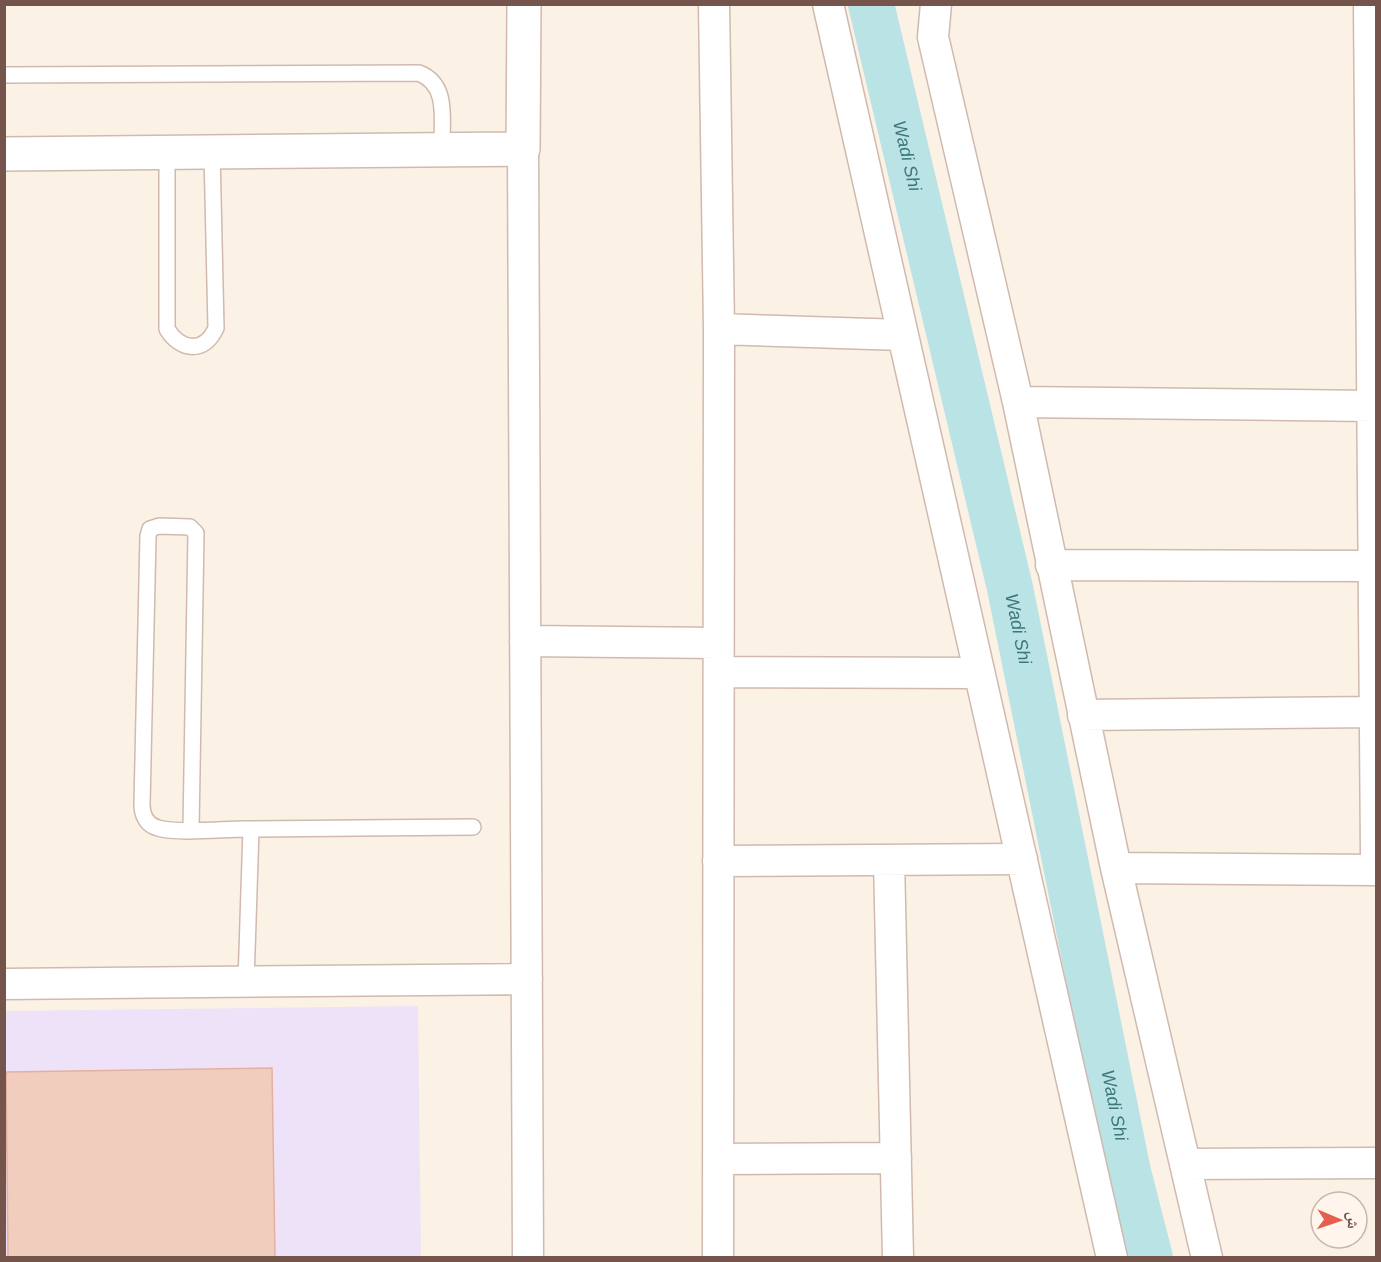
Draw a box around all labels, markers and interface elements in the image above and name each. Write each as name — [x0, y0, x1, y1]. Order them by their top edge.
water label: Wadi Shi — [889, 119, 925, 194]
water label: Wadi Shi — [1001, 592, 1035, 667]
water label: Wadi Shi — [1098, 1068, 1132, 1143]
north arrow — [1309, 1190, 1369, 1250]
text: ش — [1344, 1212, 1362, 1229]

